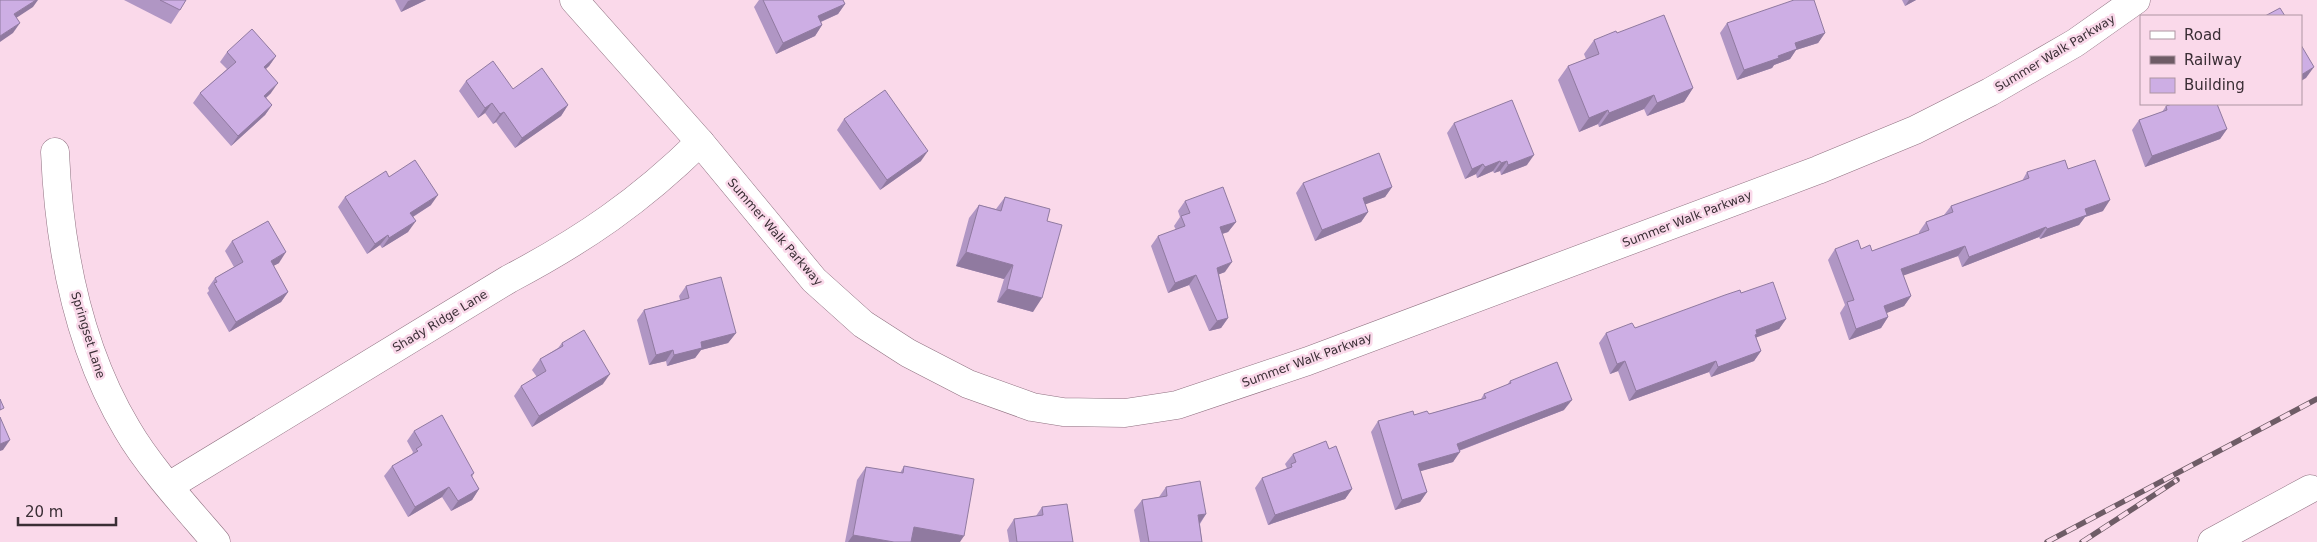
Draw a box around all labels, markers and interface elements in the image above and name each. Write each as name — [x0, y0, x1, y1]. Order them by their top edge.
street label: Summer Walk Parkway — [1992, 12, 2118, 94]
legend — [2140, 15, 2302, 105]
text: Road — [2184, 26, 2222, 44]
text: Railway — [2184, 51, 2242, 69]
text: Building — [2184, 76, 2245, 94]
street label: Summer Walk Parkway — [725, 176, 825, 288]
street label: Summer Walk Parkway — [1620, 188, 1754, 250]
street label: Shady Ridge Lane — [390, 287, 490, 355]
street label: Springset Lane — [68, 290, 108, 380]
street label: Summer Walk Parkway — [1240, 330, 1374, 390]
scale bar — [18, 494, 115, 526]
text: 20 m — [25, 503, 63, 521]

